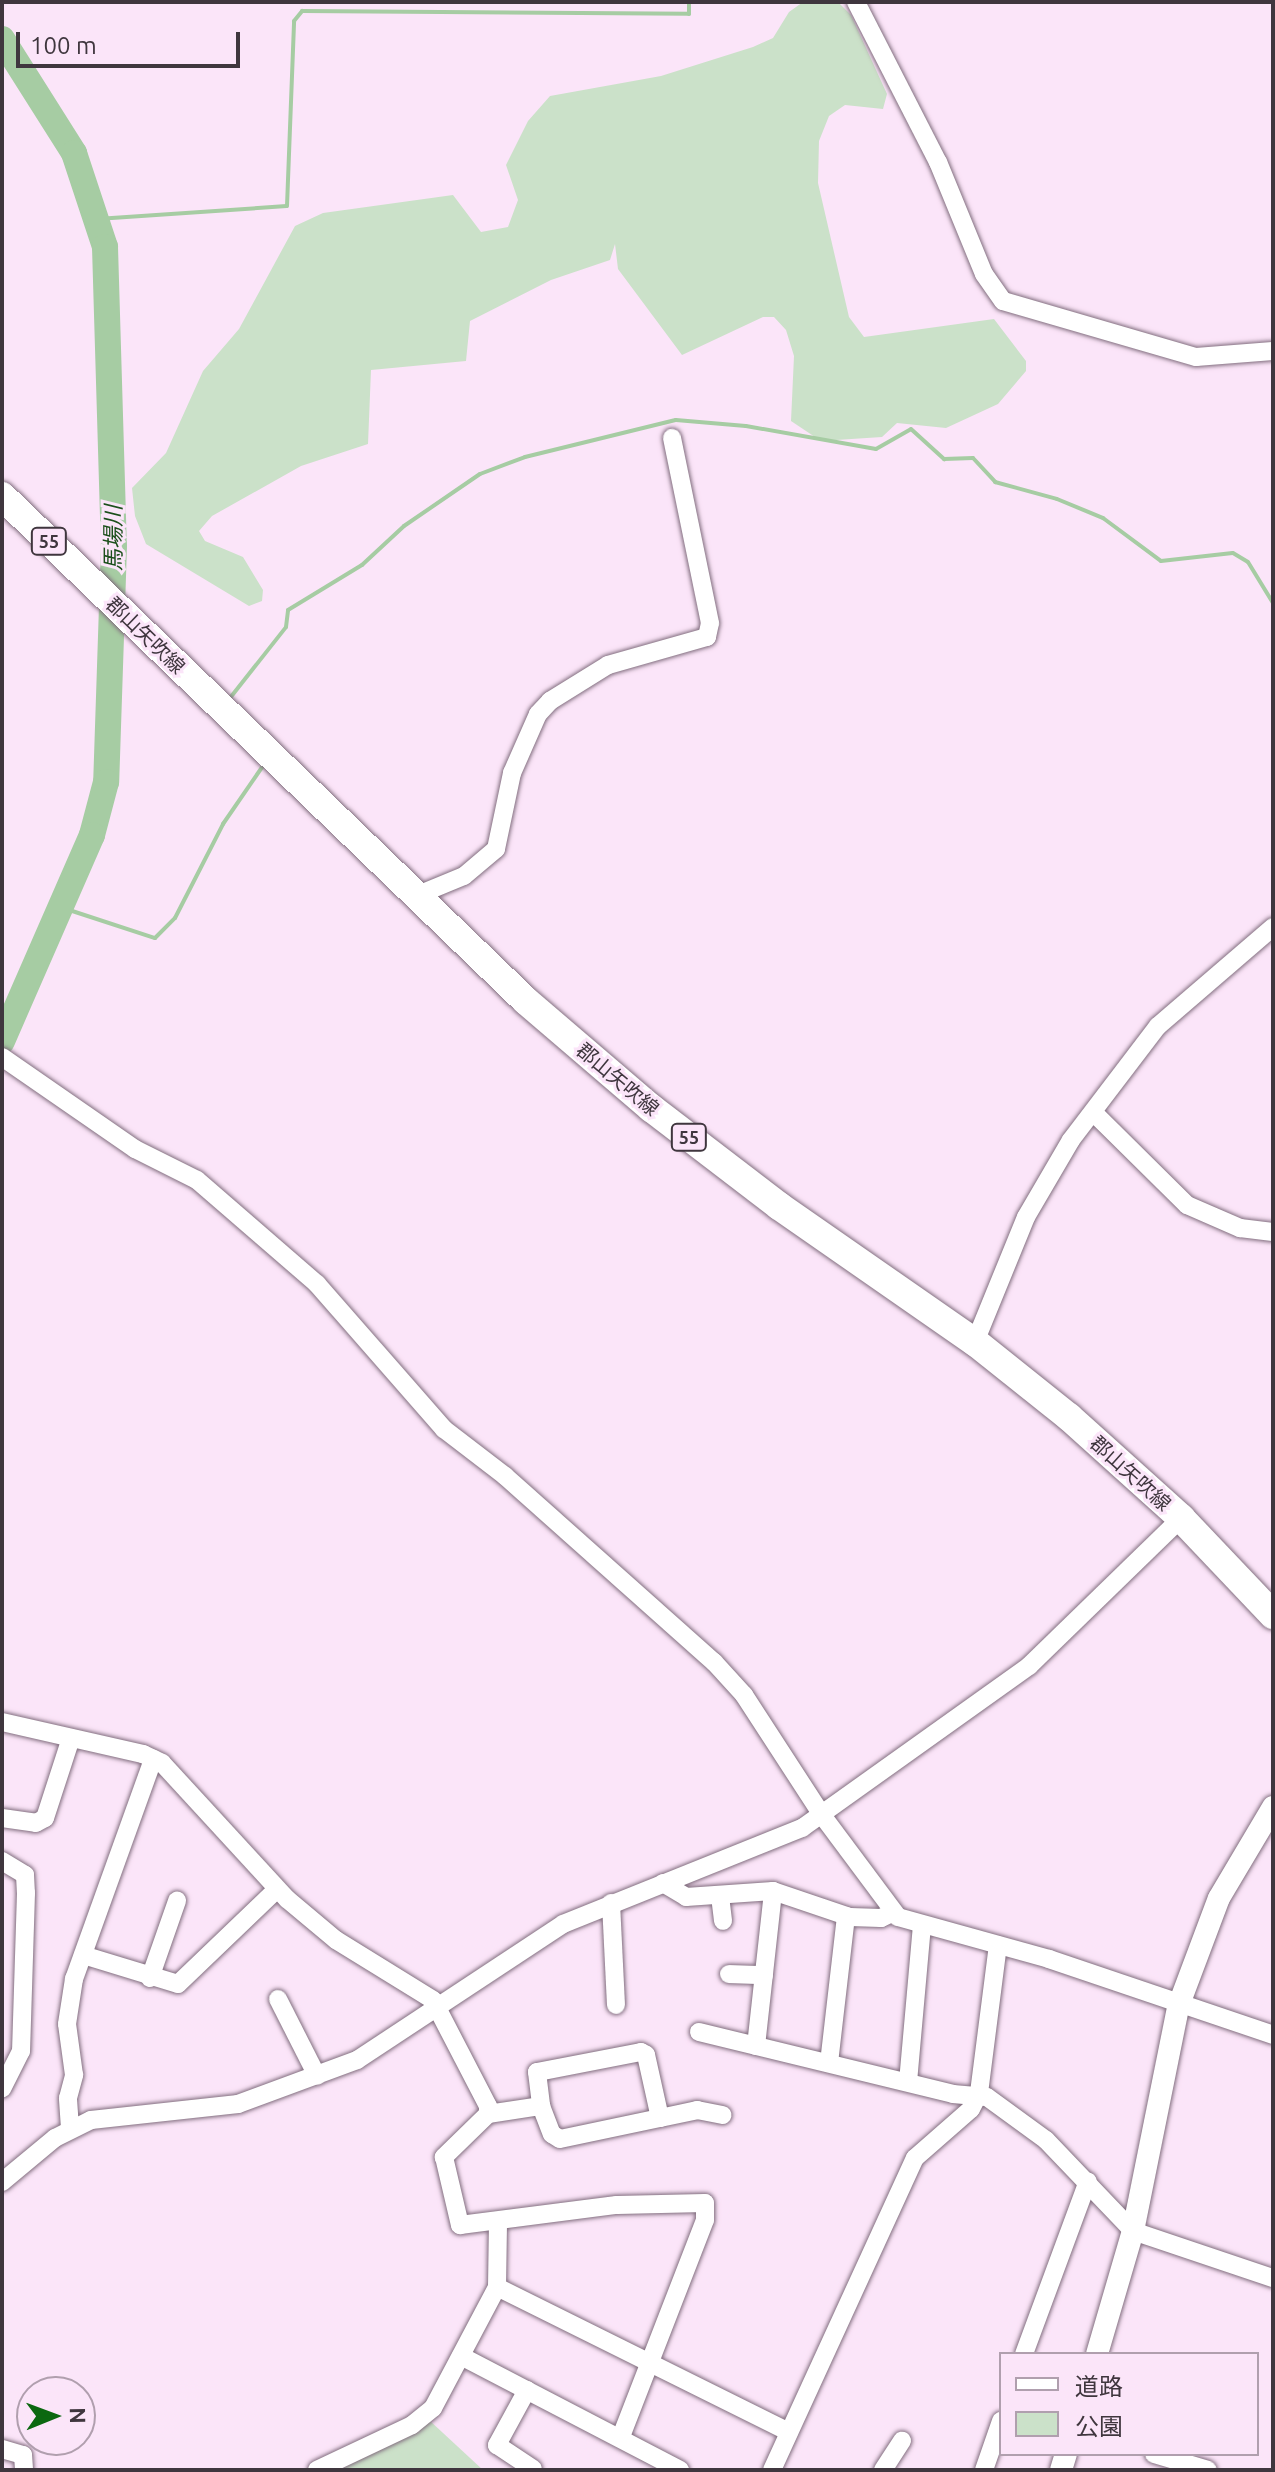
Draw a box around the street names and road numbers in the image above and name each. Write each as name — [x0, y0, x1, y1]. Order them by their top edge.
road number: 55 — [29, 527, 69, 555]
street label: 郡山矢吹線 — [102, 592, 190, 678]
street label: 郡山矢吹線 — [572, 1038, 664, 1120]
road number: 55 — [669, 1123, 709, 1151]
street label: 郡山矢吹線 — [1086, 1431, 1176, 1515]

